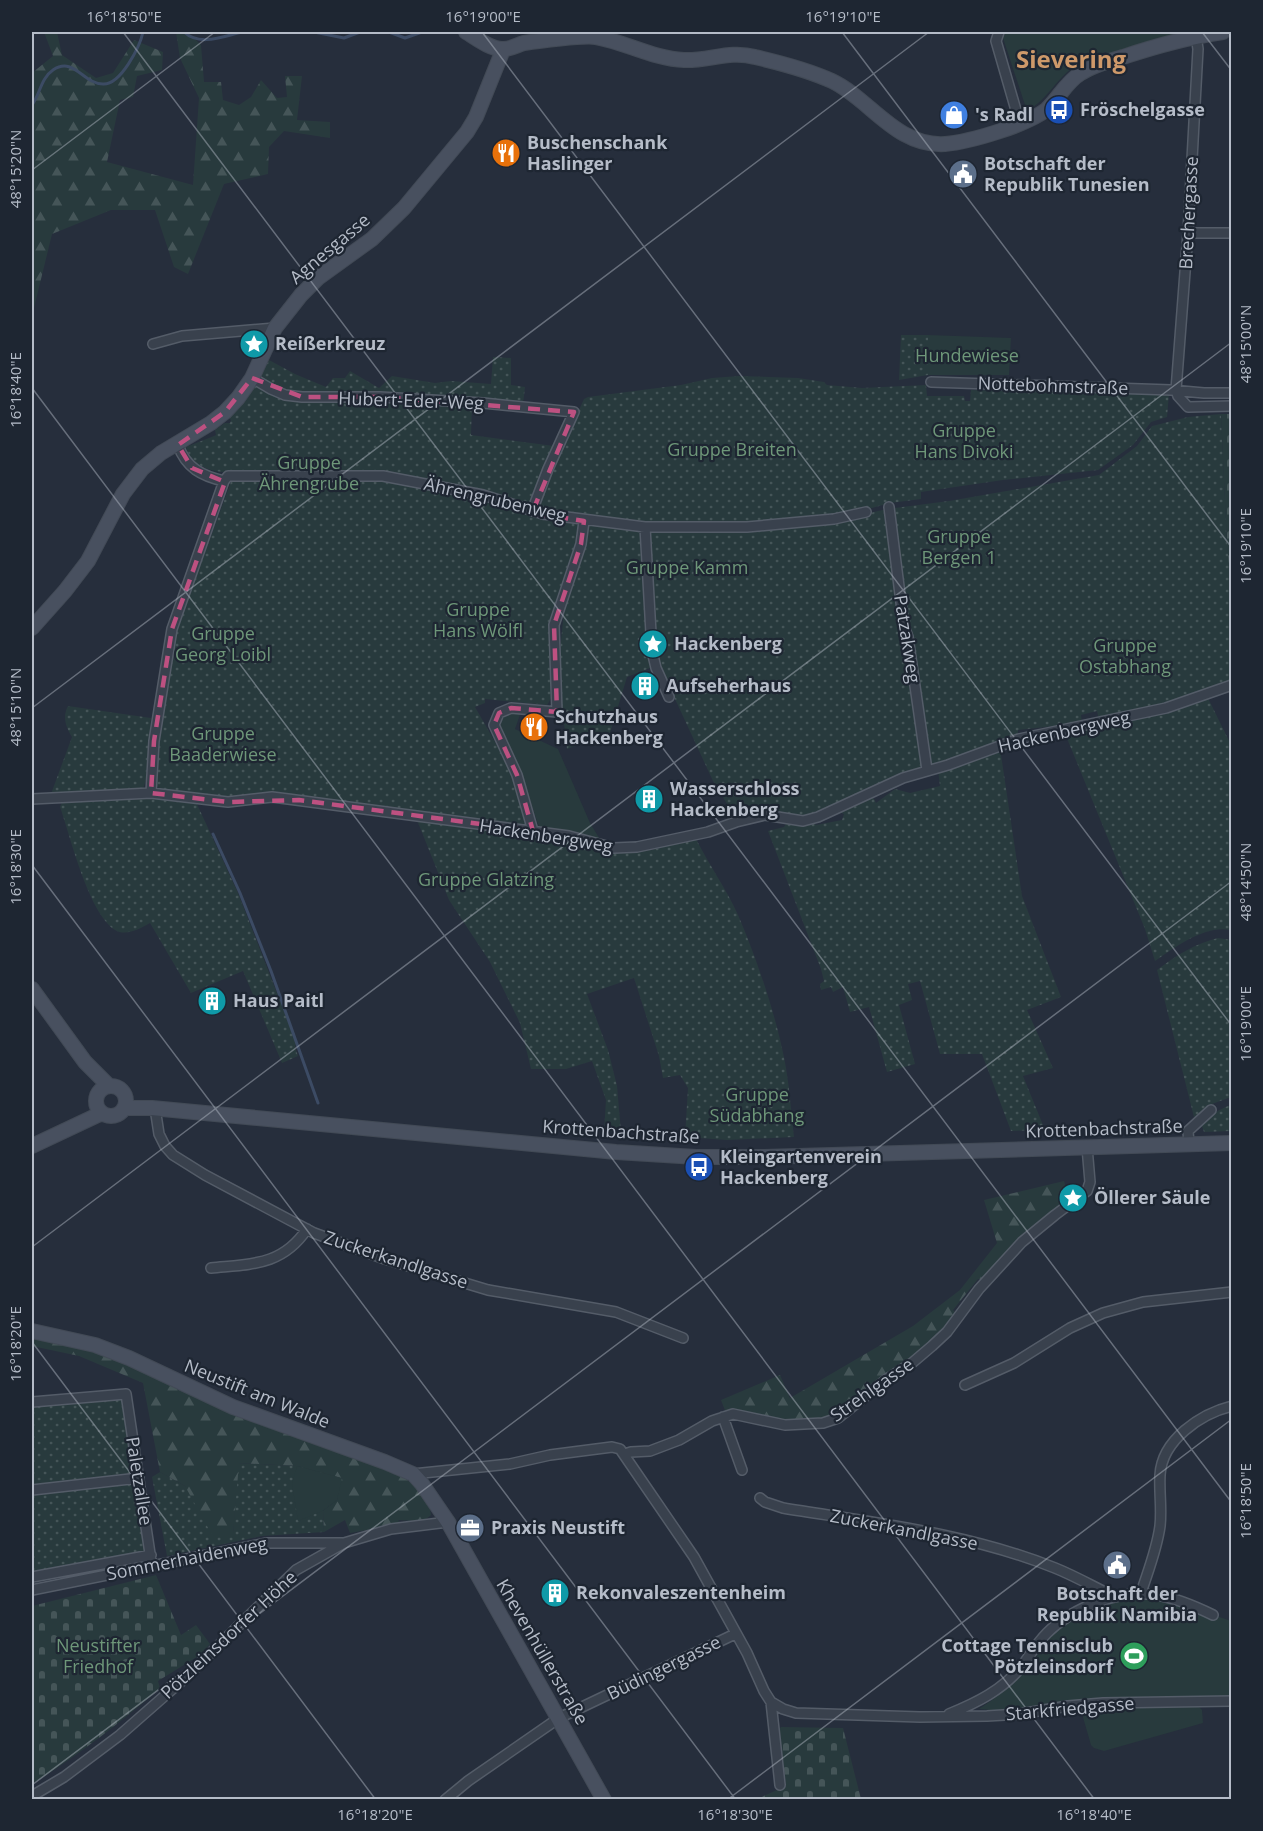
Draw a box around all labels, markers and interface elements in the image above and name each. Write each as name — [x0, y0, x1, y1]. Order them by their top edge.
text: 16°18'50"E — [86, 6, 162, 26]
text: 16°19'00"E — [445, 6, 521, 26]
text: 16°19'10"E — [805, 6, 881, 26]
district label: Sievering — [1016, 42, 1126, 75]
bus stop icon: Fröschelgasse — [1043, 94, 1075, 126]
place label: Fröschelgasse — [1080, 97, 1205, 121]
shop icon: 's Radl — [938, 99, 970, 131]
place label: 's Radl — [975, 102, 1033, 126]
text: 48°15'20"N — [5, 130, 25, 208]
place label: Buschenschank Haslinger — [527, 130, 668, 175]
restaurant icon: Buschenschank Haslinger — [490, 137, 522, 169]
place label: Botschaft der Republik Tunesien — [984, 151, 1150, 196]
street label: Brechergasse — [1173, 156, 1203, 270]
public building icon: Botschaft der Republik Tunesien — [947, 158, 979, 190]
street label: Agnesgasse — [284, 208, 375, 289]
text: 48°15'00"N — [1235, 305, 1255, 383]
place icon: Reißerkreuz — [238, 328, 270, 360]
place label: Reißerkreuz — [275, 331, 385, 355]
park label: Hundewiese — [915, 343, 1019, 367]
text: 16°18'40"E — [5, 352, 25, 428]
street label: Nottebohmstraße — [977, 370, 1129, 400]
street label: Hubert-Eder-Weg — [338, 385, 485, 415]
park label: Gruppe Hans Divoki — [915, 418, 1014, 463]
park label: Gruppe Breiten — [667, 437, 797, 461]
park label: Gruppe Ährengrube — [259, 450, 359, 495]
street label: Ährengrubenweg — [422, 471, 569, 527]
text: 16°19'10"E — [1235, 508, 1255, 584]
park label: Gruppe Bergen 1 — [922, 524, 996, 569]
park label: Gruppe Kamm — [626, 555, 748, 579]
street label: Patzakweg — [889, 593, 927, 685]
park label: Gruppe Hans Wölfl — [433, 597, 523, 642]
park label: Gruppe Georg Loibl — [175, 621, 271, 666]
place icon: Hackenberg — [637, 628, 669, 660]
place label: Hackenberg — [674, 631, 782, 655]
park label: Gruppe Ostabhang — [1079, 633, 1171, 678]
text: 48°15'10"N — [5, 668, 25, 746]
building icon: Aufseherhaus — [629, 670, 661, 702]
place label: Aufseherhaus — [666, 673, 791, 697]
place label: Schutzhaus Hackenberg — [555, 704, 663, 749]
street label: Hackenbergweg — [996, 704, 1132, 758]
restaurant icon: Schutzhaus Hackenberg — [518, 711, 550, 743]
park label: Gruppe Baaderwiese — [169, 721, 277, 766]
place label: Wasserschloss Hackenberg — [670, 776, 800, 821]
building icon: Wasserschloss Hackenberg — [633, 783, 665, 815]
street label: Hackenbergweg — [478, 813, 615, 857]
text: 16°18'30"E — [5, 829, 25, 905]
text: 48°14'50"N — [1235, 843, 1255, 921]
park label: Gruppe Glatzing — [418, 867, 554, 891]
building icon: Haus Paitl — [196, 985, 228, 1017]
text: 16°19'00"E — [1235, 986, 1255, 1062]
place label: Haus Paitl — [233, 988, 324, 1012]
park label: Gruppe Südabhang — [710, 1082, 805, 1127]
street label: Krottenbachstraße — [1025, 1113, 1183, 1143]
street label: Krottenbachstraße — [542, 1114, 700, 1148]
place label: Kleingartenverein Hackenberg — [720, 1144, 882, 1189]
bus stop icon: Kleingartenverein Hackenberg — [683, 1151, 715, 1183]
place icon: Öllerer Säule — [1057, 1182, 1089, 1214]
place label: Öllerer Säule — [1094, 1185, 1210, 1209]
street label: Zuckerkandlgasse — [321, 1224, 471, 1294]
text: 16°18'20"E — [5, 1306, 25, 1382]
street label: Strehlgasse — [825, 1352, 918, 1427]
street label: Neustift am Walde — [181, 1353, 334, 1433]
street label: Paletzallee — [121, 1435, 159, 1527]
text: 16°18'50"E — [1235, 1463, 1255, 1539]
street label: Zuckerkandlgasse — [828, 1503, 980, 1555]
office icon: Praxis Neustift — [454, 1512, 486, 1544]
place label: Praxis Neustift — [491, 1515, 625, 1539]
street label: Sommerhaidenweg — [104, 1531, 269, 1585]
public building icon: Botschaft der Republik Namibia — [1101, 1549, 1133, 1581]
street label: Pötzleinsdorfer Höhe — [155, 1565, 302, 1704]
street label: Khevenhüllerstraße — [491, 1574, 594, 1729]
building icon: Rekonvaleszentenheim — [539, 1577, 571, 1609]
place label: Rekonvaleszentenheim — [576, 1580, 786, 1604]
place label: Botschaft der Republik Namibia — [1037, 1581, 1197, 1626]
street label: Büdingergasse — [603, 1629, 724, 1705]
park label: Neustifter Friedhof — [56, 1633, 141, 1678]
place label: Cottage Tennisclub Pötzleinsdorf — [941, 1633, 1114, 1678]
sports icon: Cottage Tennisclub Pötzleinsdorf — [1118, 1640, 1150, 1672]
street label: Starkfriedgasse — [1005, 1690, 1135, 1726]
text: 16°18'20"E — [337, 1804, 413, 1824]
text: 16°18'30"E — [697, 1804, 773, 1824]
text: 16°18'40"E — [1056, 1804, 1132, 1824]

